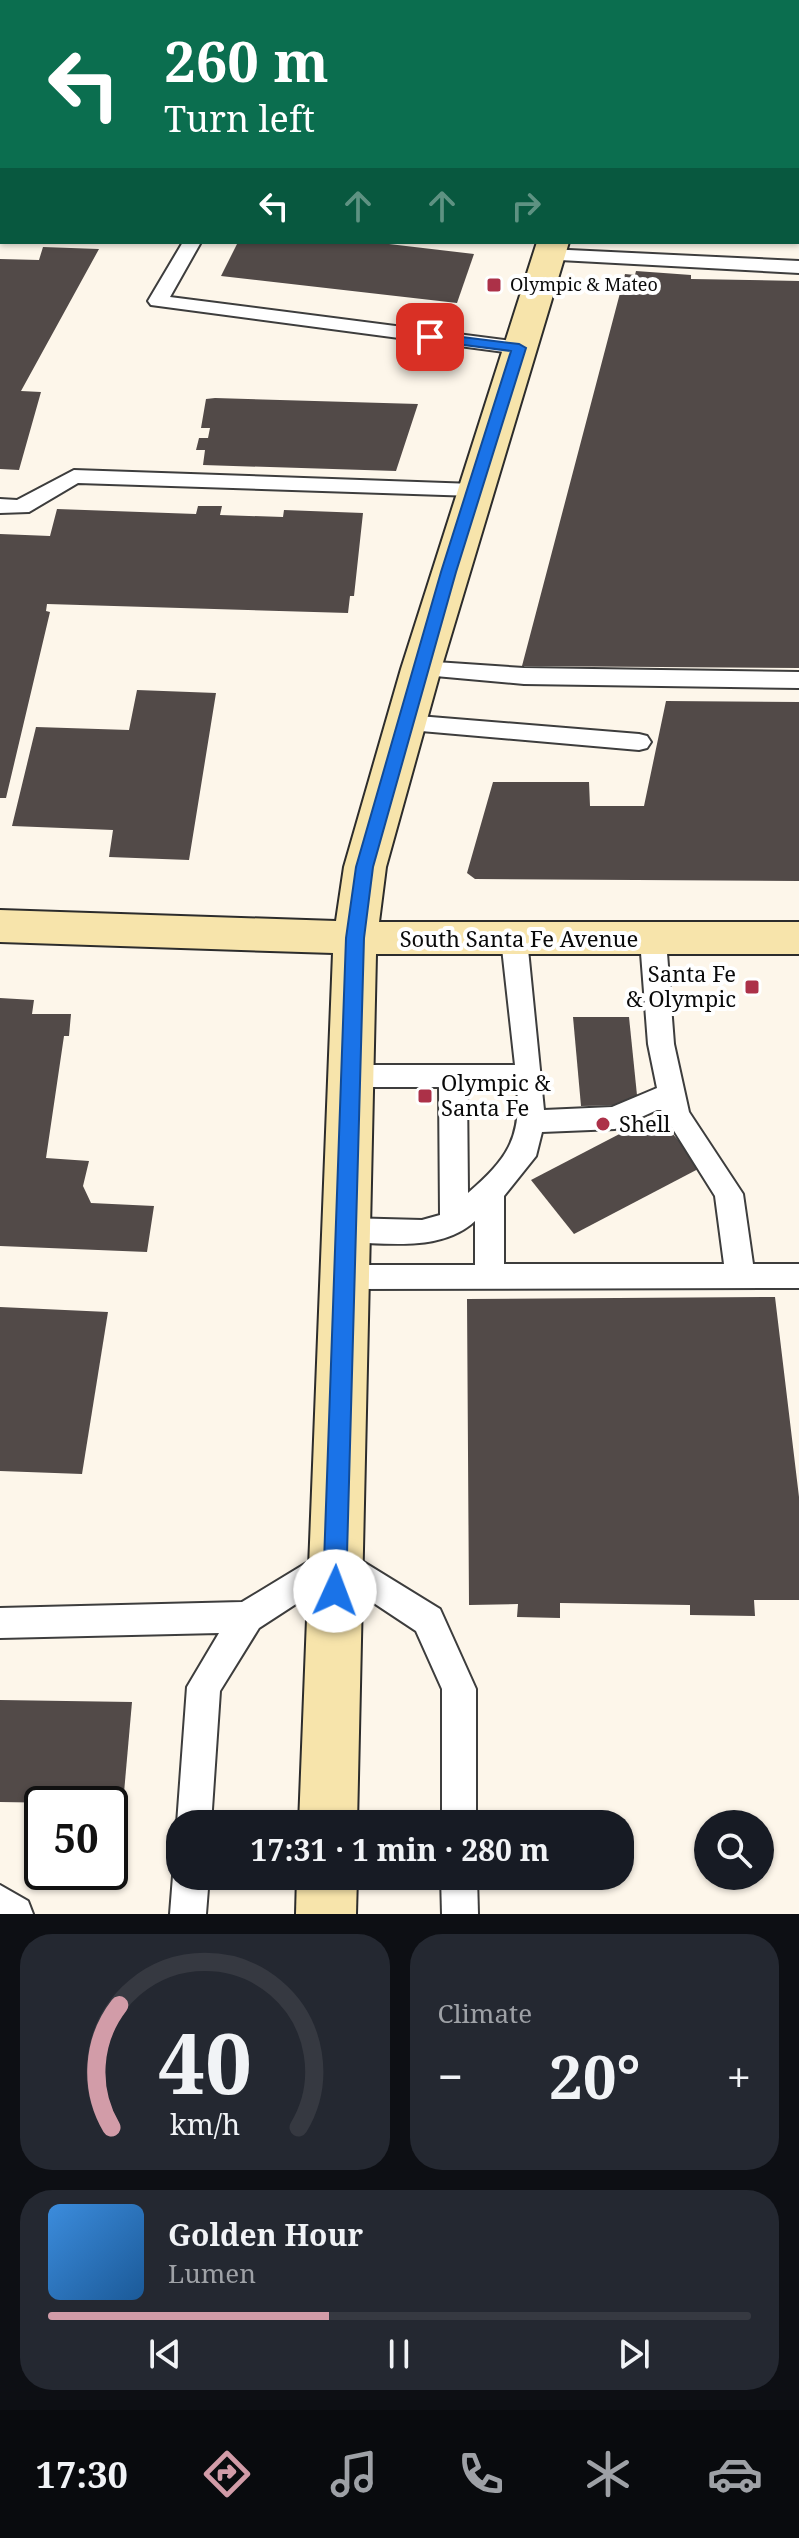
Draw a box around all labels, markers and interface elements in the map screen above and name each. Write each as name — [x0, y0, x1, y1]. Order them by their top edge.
text: 260 m — [164, 22, 329, 98]
icon: left — [32, 32, 136, 136]
text: Turn left — [164, 94, 315, 143]
icon: left — [252, 184, 296, 228]
icon: ahead — [336, 184, 380, 228]
icon: ahead — [420, 184, 464, 228]
icon: right — [504, 184, 548, 228]
place label: Olympic & Mateo — [510, 272, 658, 296]
marker: Olympic & Mateo — [485, 276, 503, 294]
pin — [396, 303, 464, 371]
icon: arrive — [408, 315, 452, 359]
street label: South Santa Fe Avenue — [400, 923, 638, 953]
place label: Santa Fe & Olympic — [626, 958, 736, 1013]
marker: Santa Fe & Olympic — [743, 978, 761, 996]
place label: Olympic & Santa Fe — [441, 1067, 551, 1122]
marker: Olympic & Santa Fe — [416, 1087, 434, 1105]
place label: Shell — [619, 1108, 671, 1138]
marker: Shell — [594, 1115, 612, 1133]
position arrow — [293, 1549, 377, 1633]
speed limit sign: 50 — [24, 1786, 128, 1890]
map controls — [694, 1810, 774, 1890]
button: search — [694, 1810, 774, 1890]
text: 17:31 · 1 min · 280 m — [251, 1829, 549, 1870]
text: Climate — [438, 1995, 532, 2031]
text: 40 — [158, 2005, 252, 2118]
text: 20° — [549, 2035, 641, 2117]
text: − — [438, 2046, 463, 2106]
text: + — [726, 2046, 751, 2106]
text: km/h — [170, 2104, 240, 2143]
text: Golden Hour — [168, 2214, 363, 2255]
text: Lumen — [168, 2255, 256, 2291]
icon: previous — [143, 2332, 187, 2376]
icon: pause — [377, 2332, 421, 2376]
icon: next — [612, 2332, 656, 2376]
icon: directions — [199, 2446, 255, 2502]
icon: music — [326, 2446, 382, 2502]
icon: phone — [453, 2446, 509, 2502]
icon: climate — [580, 2446, 636, 2502]
icon: car — [707, 2446, 763, 2502]
text: 17:30 — [36, 2450, 128, 2499]

